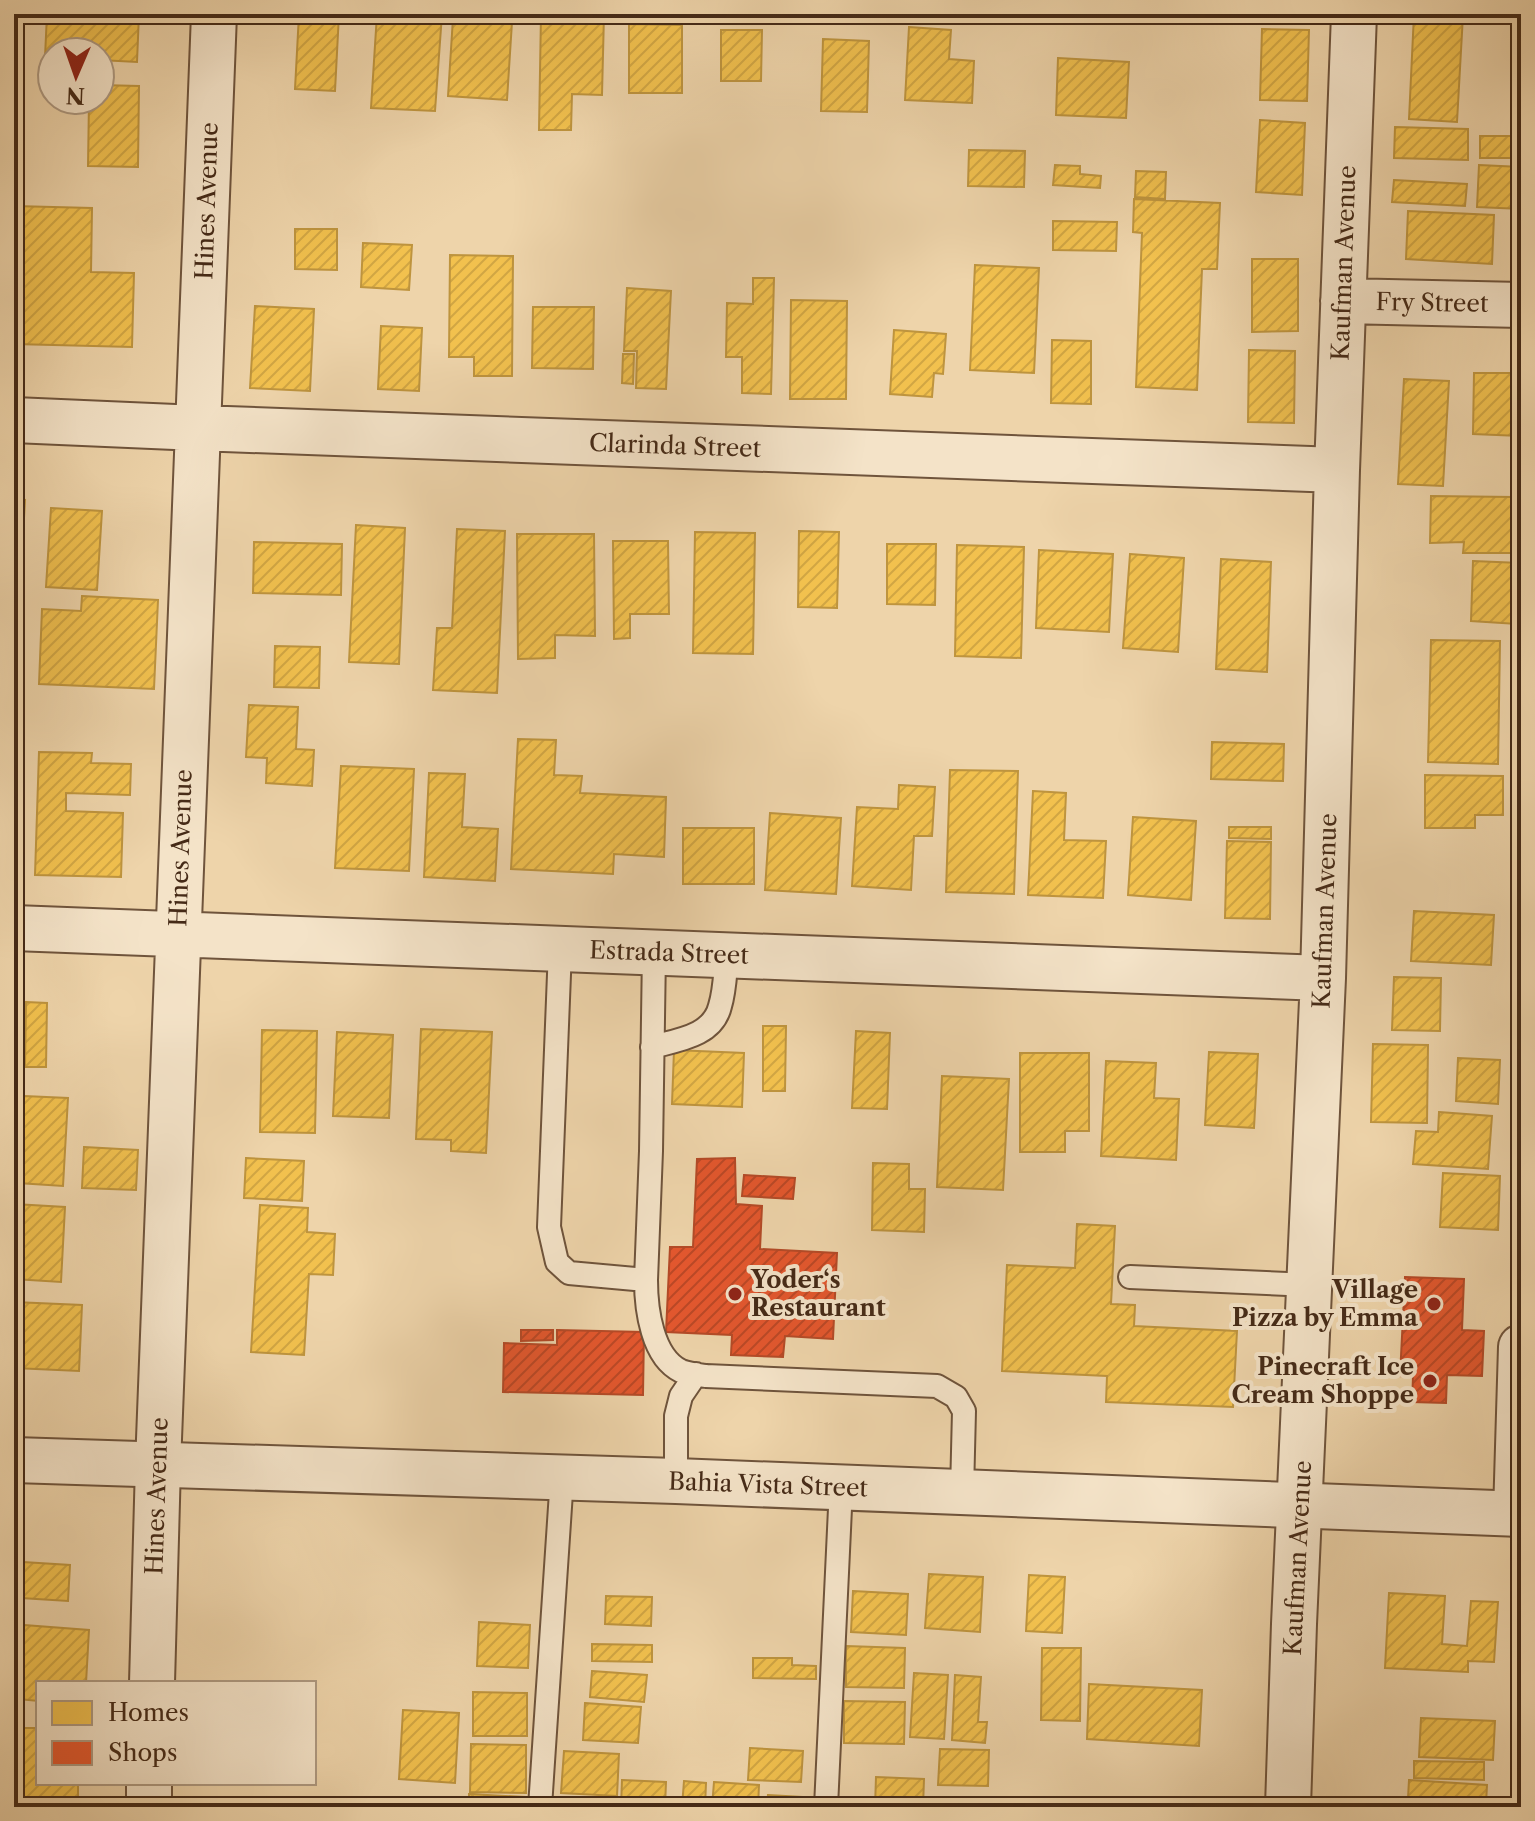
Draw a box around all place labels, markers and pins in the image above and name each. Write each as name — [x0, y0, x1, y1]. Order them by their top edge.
place label: Yoder‘s Restaurant — [750, 1265, 886, 1322]
place label: Village Pizza by Emma — [1232, 1275, 1419, 1332]
marker: Yoder‘s Restaurant — [726, 1285, 744, 1303]
marker: Village Pizza by Emma — [1425, 1295, 1443, 1313]
place label: Pinecraft Ice Cream Shoppe — [1231, 1352, 1414, 1409]
marker: Pinecraft Ice Cream Shoppe — [1421, 1372, 1439, 1390]

